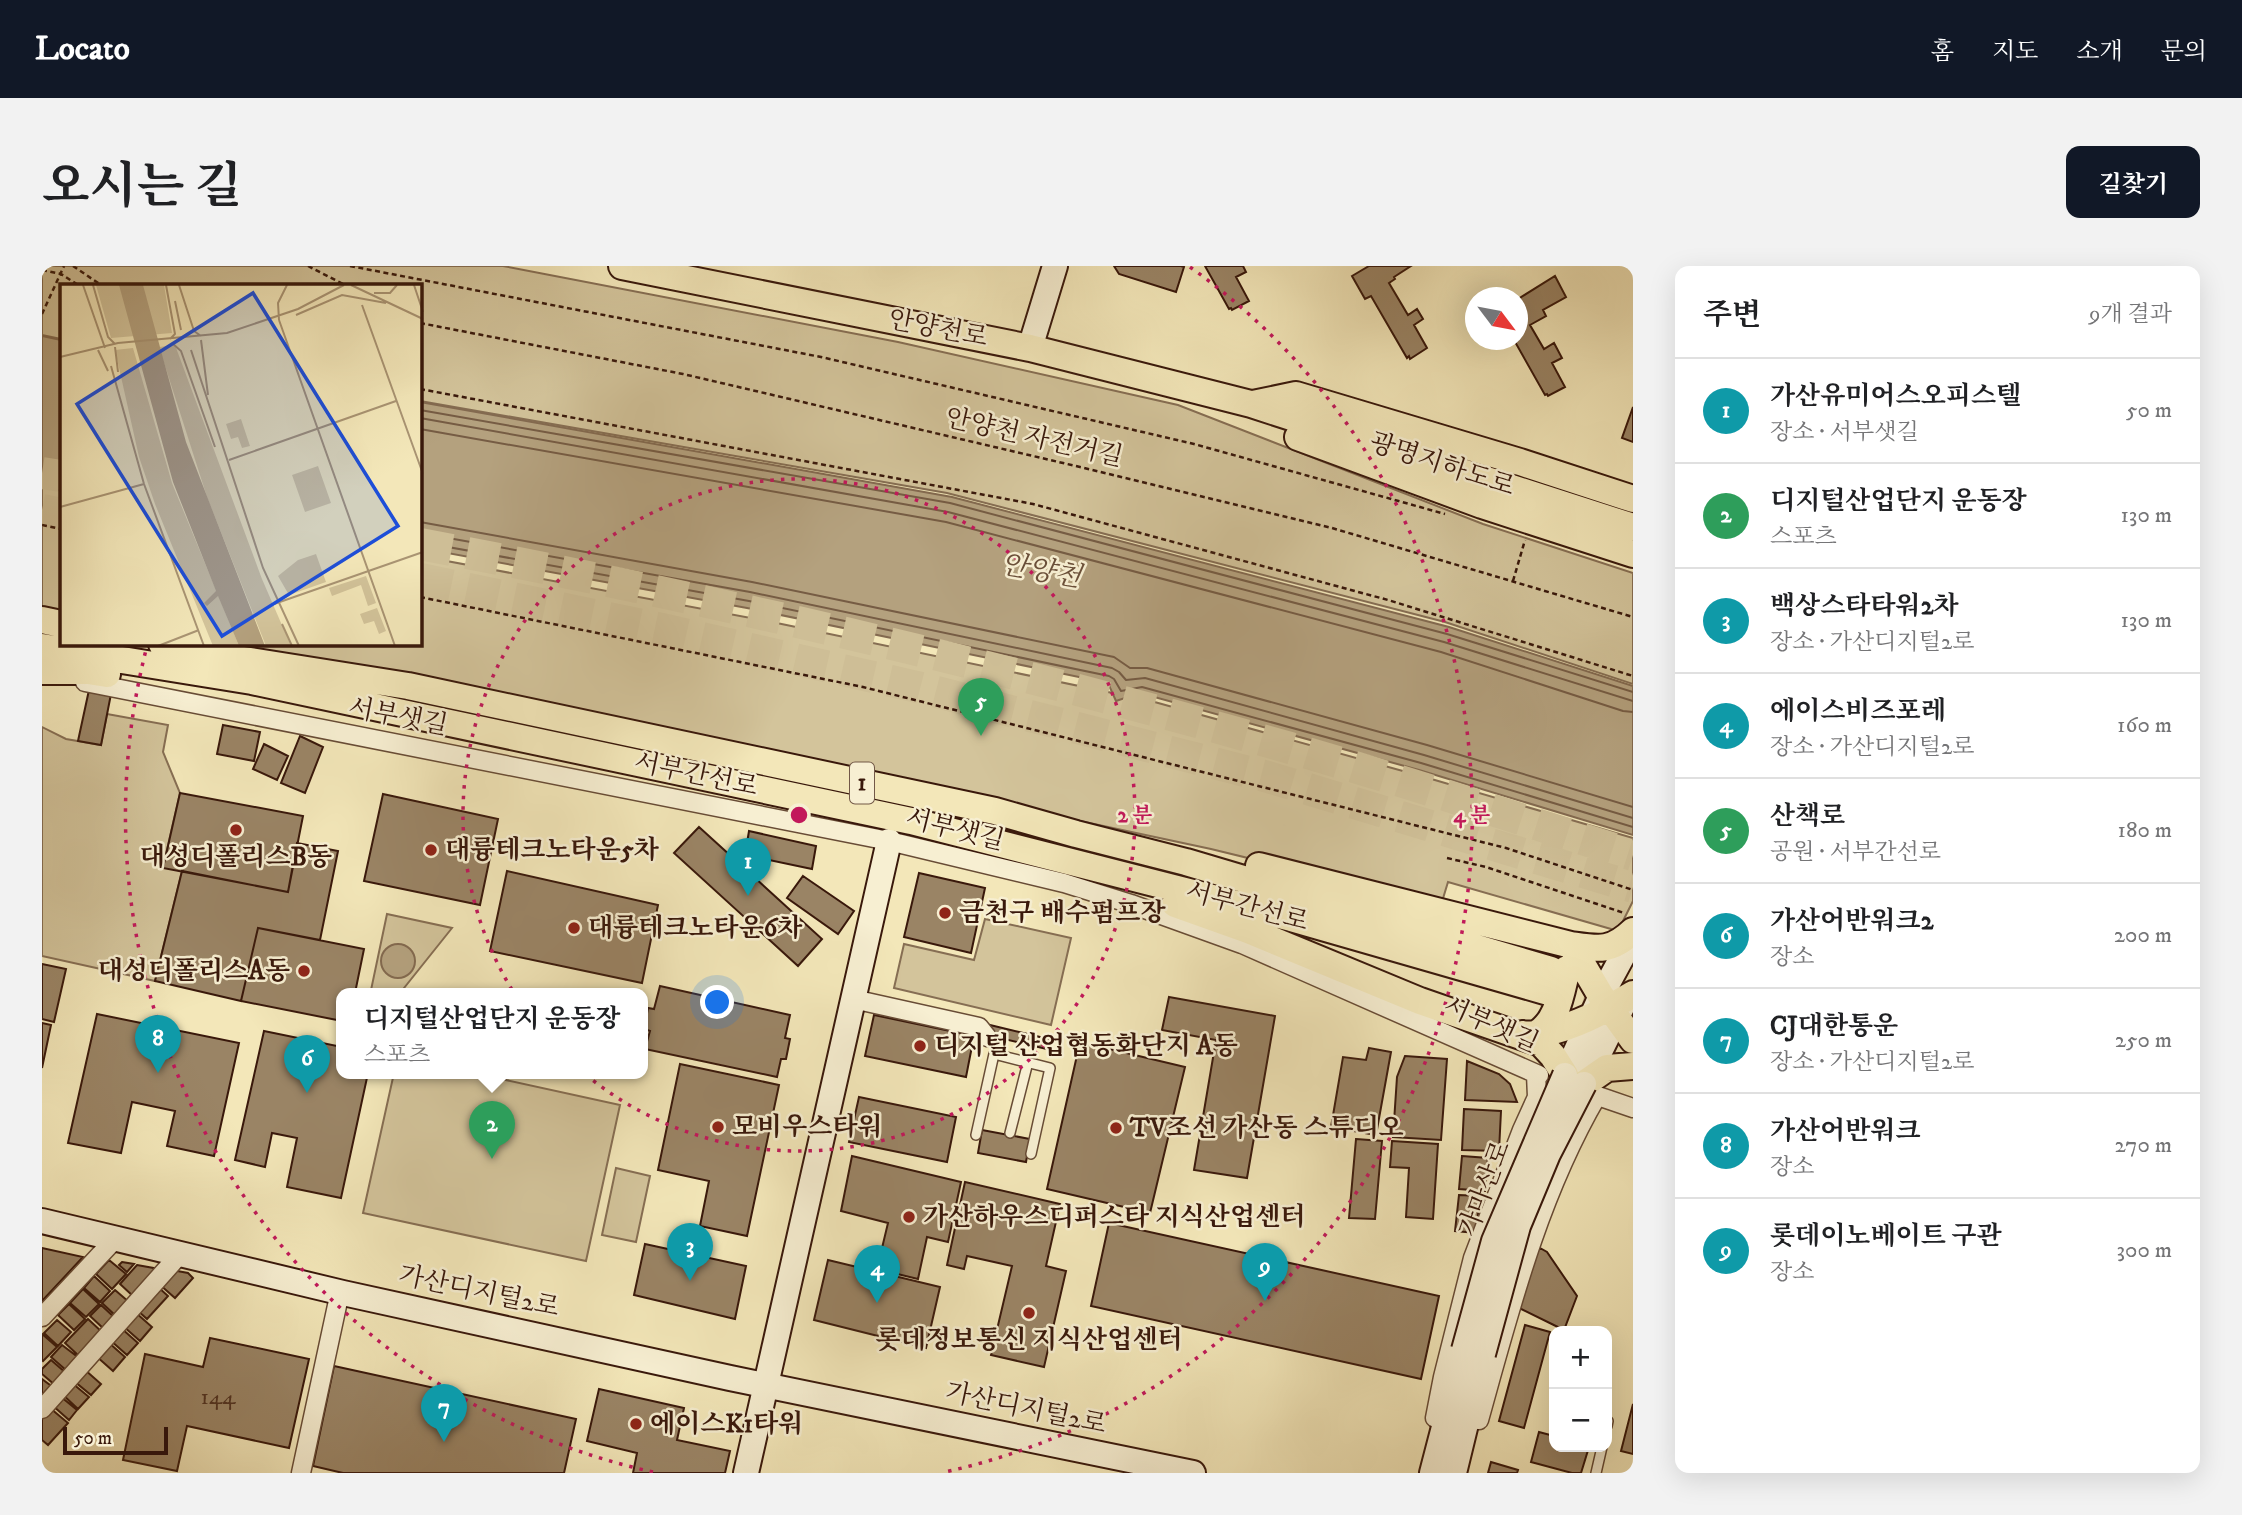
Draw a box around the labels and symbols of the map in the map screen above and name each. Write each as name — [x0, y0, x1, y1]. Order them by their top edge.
inset map — [60, 284, 422, 646]
north arrow — [1465, 287, 1528, 350]
street label: 안양천로 — [886, 303, 990, 355]
street label: 안양천 자전거길 — [942, 402, 1126, 474]
street label: 광명지하도로 — [1365, 426, 1519, 504]
water label: 안양천 — [998, 547, 1086, 596]
pin: 5 — [958, 678, 1004, 736]
street label: 서부샛길 — [346, 691, 450, 743]
street label: 서부간선로 — [631, 746, 761, 804]
road number: 1 — [850, 762, 874, 804]
street label: 서부샛길 — [902, 802, 1008, 858]
centre of rings — [787, 803, 811, 827]
text: 2 분 — [1117, 803, 1153, 829]
text: 4 분 — [1454, 803, 1490, 829]
marker: 대성디폴리스B동 — [228, 822, 244, 838]
place label: 대륭테크노타운5차 — [445, 834, 660, 867]
pin: 1 — [725, 838, 771, 896]
place label: 대성디폴리스B동 — [140, 841, 332, 874]
marker: 대륭테크노타운5차 — [423, 842, 439, 858]
street label: 서부간선로 — [1182, 875, 1312, 939]
place label: 금천구 배수펌프장 — [959, 897, 1166, 930]
marker: 금천구 배수펌프장 — [937, 905, 953, 921]
place label: 대륭테크노타운6차 — [588, 912, 803, 945]
marker: 대륭테크노타운6차 — [566, 920, 582, 936]
place label: 대성디폴리스A동 — [98, 955, 290, 988]
marker: 대성디폴리스A동 — [296, 963, 312, 979]
your location — [700, 985, 734, 1019]
street label: 서부샛길 — [1438, 989, 1544, 1061]
pin: 8 — [135, 1015, 181, 1073]
place label: 디지털 산업협동화단지 A동 — [934, 1030, 1238, 1063]
pin: 6 — [284, 1035, 330, 1093]
marker: 디지털 산업협동화단지 A동 — [912, 1038, 928, 1054]
pin: 2 — [469, 1101, 515, 1159]
place label: 모비우스타워 — [732, 1111, 883, 1144]
place label: TV조선 가산동 스튜디오 — [1129, 1112, 1404, 1145]
marker: 모비우스타워 — [710, 1119, 726, 1135]
marker: TV조선 가산동 스튜디오 — [1108, 1120, 1124, 1136]
street label: 가마산로 — [1452, 1136, 1518, 1242]
place label: 가산하우스디퍼스타 지식산업센터 — [923, 1201, 1305, 1234]
marker: 가산하우스디퍼스타 지식산업센터 — [901, 1209, 917, 1225]
pin: 3 — [667, 1223, 713, 1281]
pin: 9 — [1242, 1243, 1288, 1301]
pin: 4 — [854, 1245, 900, 1303]
street label: 가산디지털2로 — [396, 1259, 562, 1325]
marker: 롯데정보통신 지식산업센터 — [1021, 1305, 1037, 1321]
place label: 롯데정보통신 지식산업센터 — [876, 1324, 1182, 1357]
street label: 가산디지털2로 — [943, 1376, 1109, 1442]
house number: 144 — [201, 1383, 236, 1412]
pin: 7 — [421, 1384, 467, 1442]
place label: 에이스K1타워 — [650, 1408, 803, 1441]
marker: 에이스K1타워 — [628, 1416, 644, 1432]
scale bar — [63, 1424, 168, 1456]

